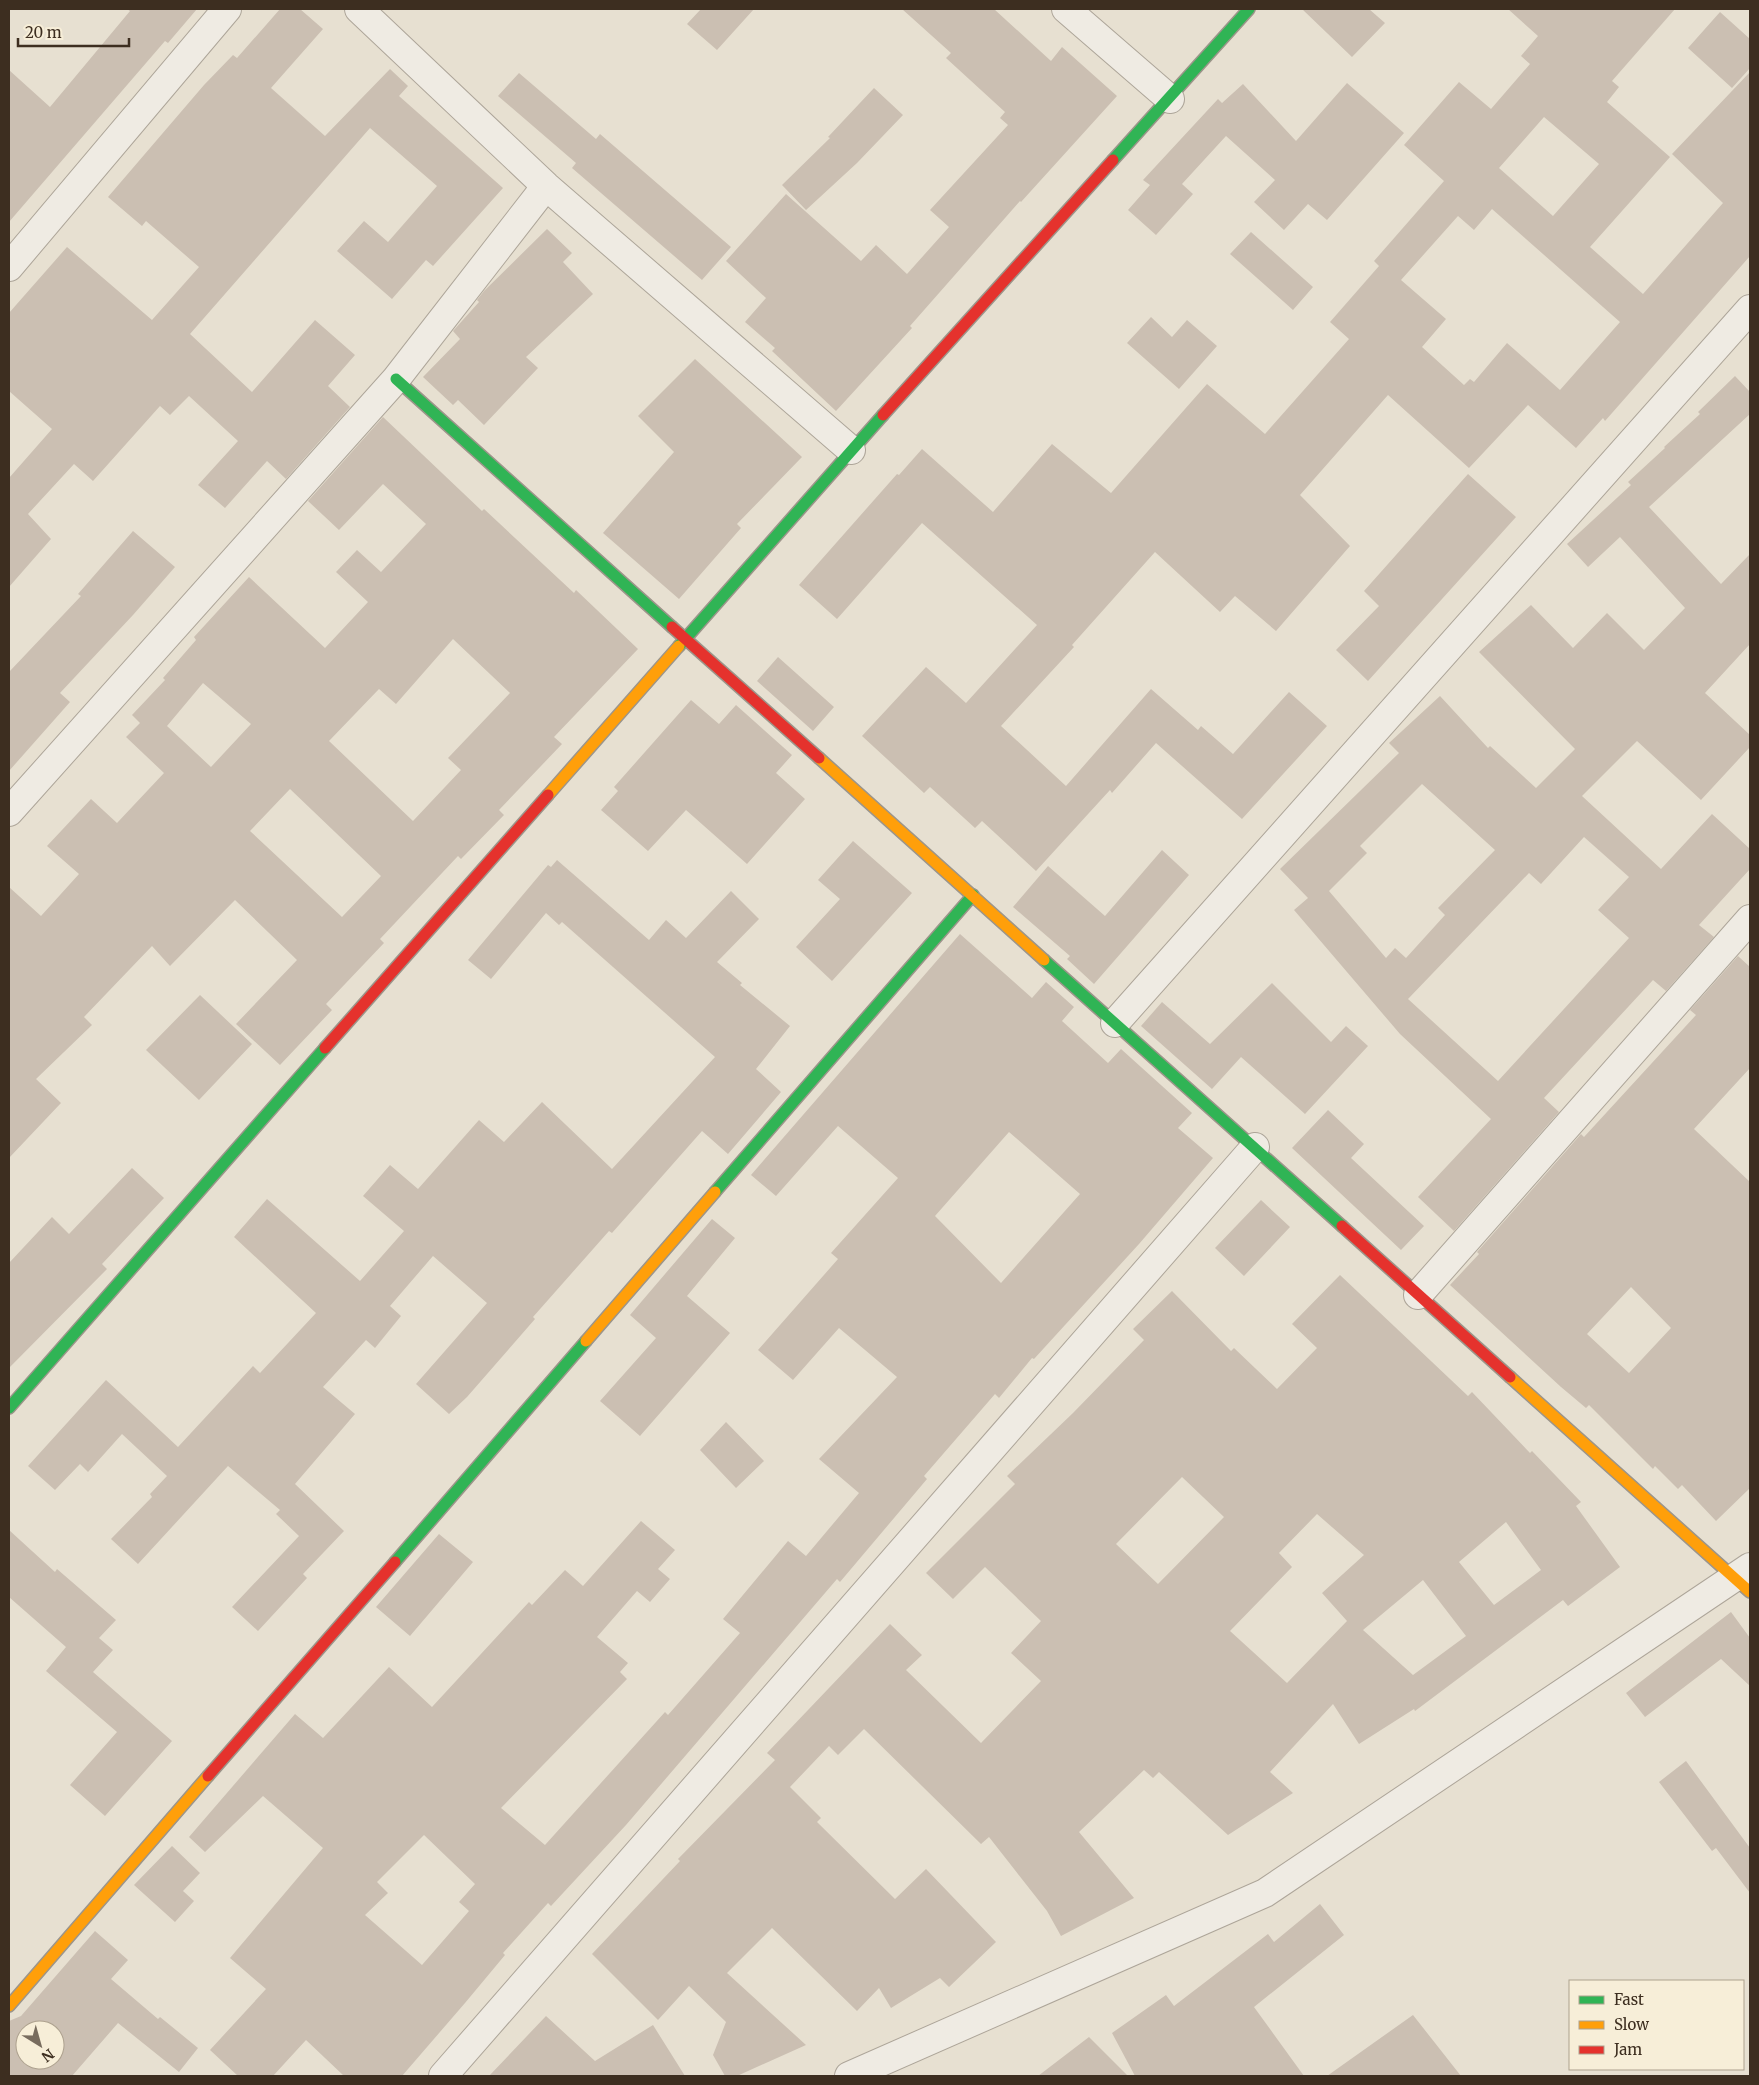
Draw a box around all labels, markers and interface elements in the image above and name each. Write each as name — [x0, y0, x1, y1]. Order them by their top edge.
scale bar — [18, 15, 129, 47]
text: 20 m — [25, 23, 62, 42]
legend — [1569, 1980, 1744, 2070]
text: Fast — [1614, 1990, 1644, 2009]
text: Slow — [1614, 2015, 1649, 2034]
north arrow — [15, 2020, 65, 2070]
text: Jam — [1613, 2040, 1642, 2059]
text: N — [38, 2045, 58, 2066]

